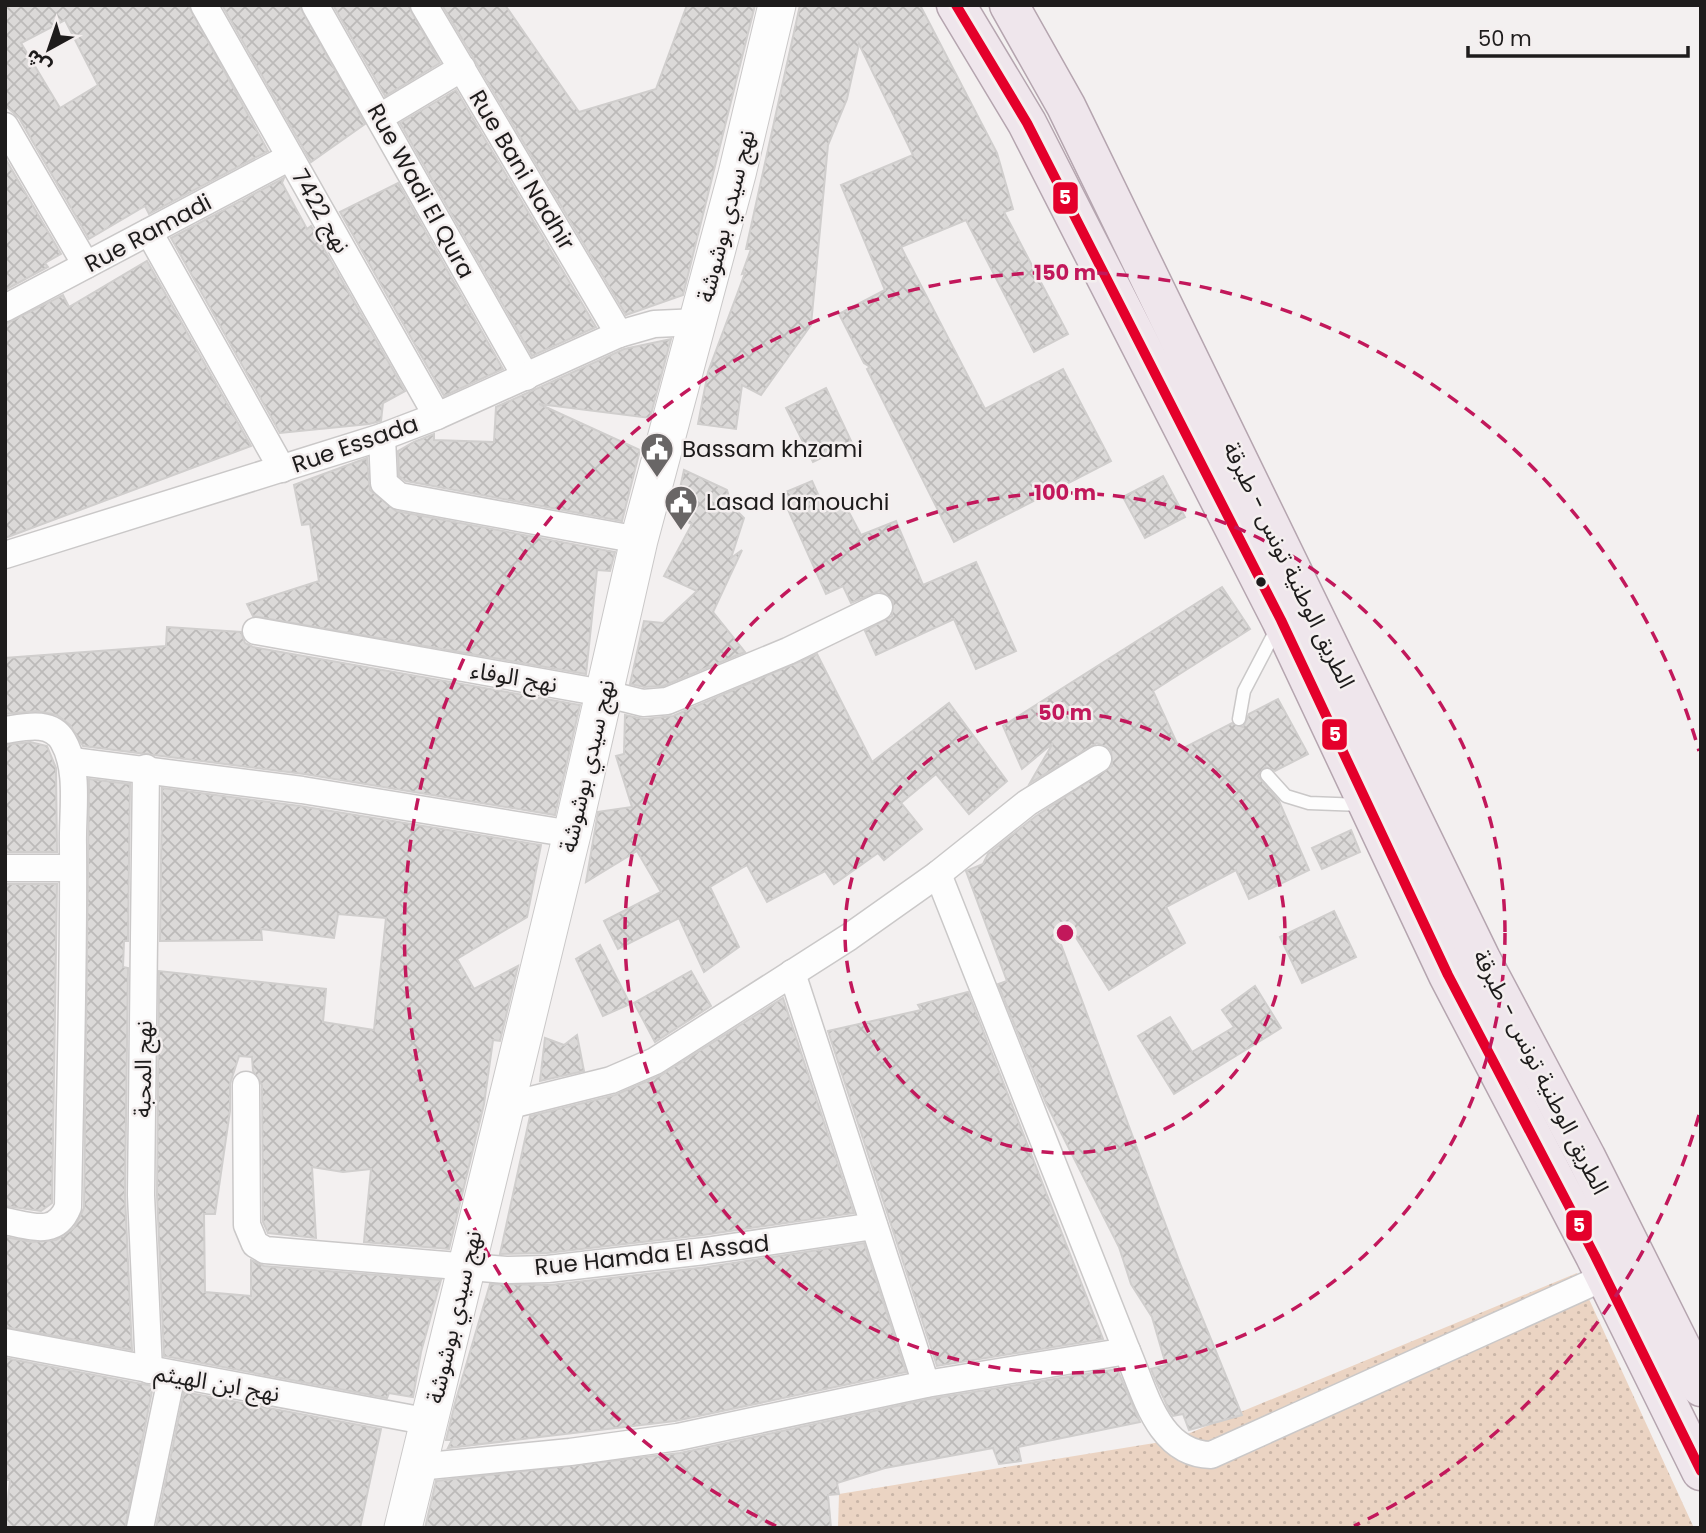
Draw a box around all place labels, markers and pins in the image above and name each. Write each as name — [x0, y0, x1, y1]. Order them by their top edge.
public building icon: Bassam khzami — [638, 430, 676, 479]
place label: Bassam khzami — [682, 433, 863, 465]
public building icon: Lasad lamouchi — [662, 483, 700, 532]
place label: Lasad lamouchi — [706, 486, 889, 518]
unlabelled marker — [1254, 575, 1268, 589]
centre of rings — [1053, 921, 1077, 945]

